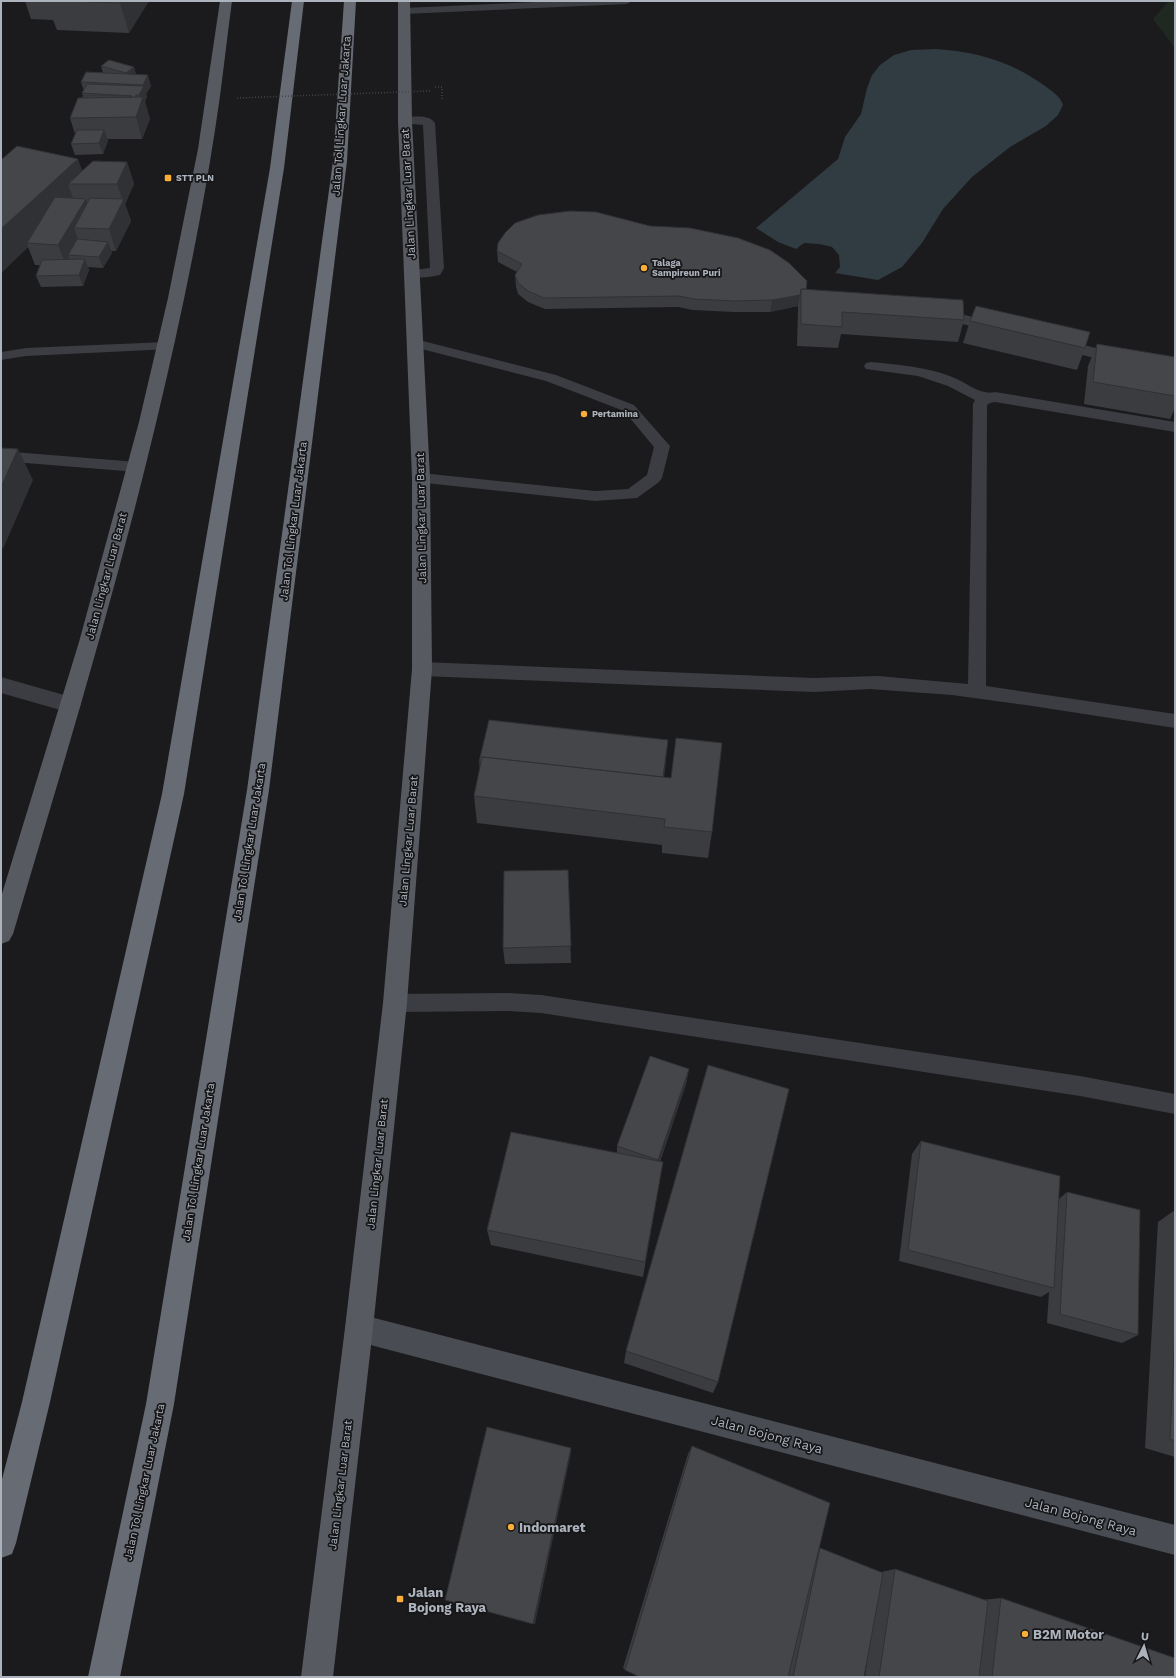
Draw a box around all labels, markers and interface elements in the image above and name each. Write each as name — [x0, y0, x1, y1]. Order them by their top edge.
street label: Jalan Tol Lingkar Luar Jakarta — [329, 36, 354, 196]
street label: Jalan Lingkar Luar Barat — [399, 128, 418, 260]
marker: STT PLN — [163, 173, 173, 183]
place label: STT PLN — [176, 173, 214, 183]
place label: Talaga Sampireun Puri — [652, 258, 721, 278]
marker: Talaga Sampireun Puri — [639, 263, 649, 273]
marker: Pertamina — [579, 409, 589, 419]
place label: Pertamina — [592, 409, 639, 419]
street label: Jalan Tol Lingkar Luar Jakarta — [277, 441, 310, 601]
street label: Jalan Lingkar Luar Barat — [414, 452, 429, 583]
street label: Jalan Lingkar Luar Barat — [83, 511, 130, 641]
street label: Jalan Tol Lingkar Luar Jakarta — [231, 762, 268, 922]
street label: Jalan Lingkar Luar Barat — [396, 775, 421, 907]
street label: Jalan Tol Lingkar Luar Jakarta — [180, 1082, 217, 1242]
street label: Jalan Lingkar Luar Barat — [364, 1098, 391, 1230]
street label: Jalan Tol Lingkar Luar Jakarta — [121, 1402, 167, 1562]
street label: Jalan Bojong Raya — [710, 1412, 825, 1457]
street label: Jalan Lingkar Luar Barat — [326, 1419, 355, 1551]
street label: Jalan Bojong Raya — [1024, 1494, 1139, 1539]
place label: Indomaret — [519, 1520, 586, 1535]
marker: Indomaret — [506, 1522, 516, 1532]
place label: Jalan Bojong Raya — [408, 1585, 487, 1615]
marker: Jalan Bojong Raya — [395, 1594, 405, 1604]
north arrow — [1124, 1626, 1164, 1666]
place label: B2M Motor — [1033, 1627, 1104, 1642]
marker: B2M Motor — [1020, 1629, 1030, 1639]
text: U — [1140, 1630, 1149, 1643]

